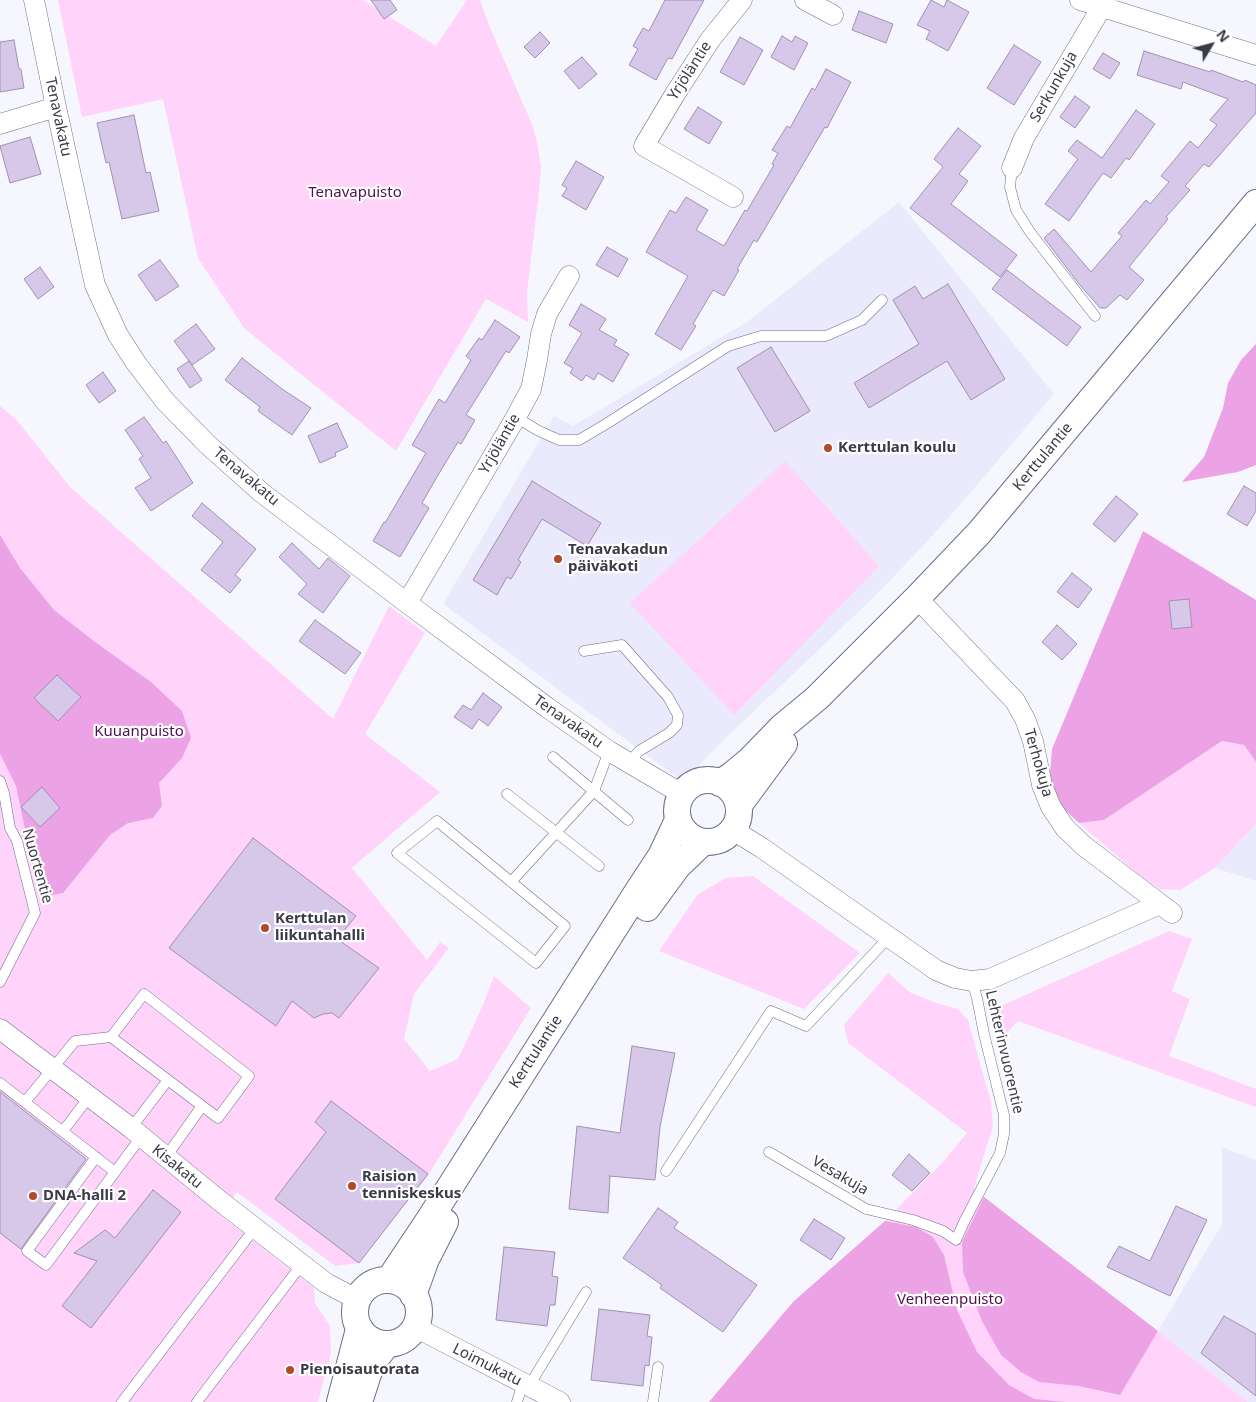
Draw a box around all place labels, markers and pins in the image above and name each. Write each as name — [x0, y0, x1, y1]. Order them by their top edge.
place label: Kerttulan koulu — [838, 439, 956, 457]
marker: Kerttulan koulu — [822, 442, 834, 454]
place label: Tenavakadun päiväkoti — [568, 541, 668, 576]
marker: Tenavakadun päiväkoti — [552, 553, 564, 565]
place label: Kerttulan liikuntahalli — [275, 910, 365, 945]
marker: Kerttulan liikuntahalli — [259, 922, 271, 934]
place label: Raision tenniskeskus — [362, 1168, 461, 1203]
marker: Raision tenniskeskus — [346, 1180, 358, 1192]
place label: DNA-halli 2 — [43, 1187, 126, 1205]
marker: DNA-halli 2 — [27, 1190, 39, 1202]
place label: Pienoisautorata — [300, 1361, 419, 1379]
marker: Pienoisautorata — [284, 1364, 296, 1376]

